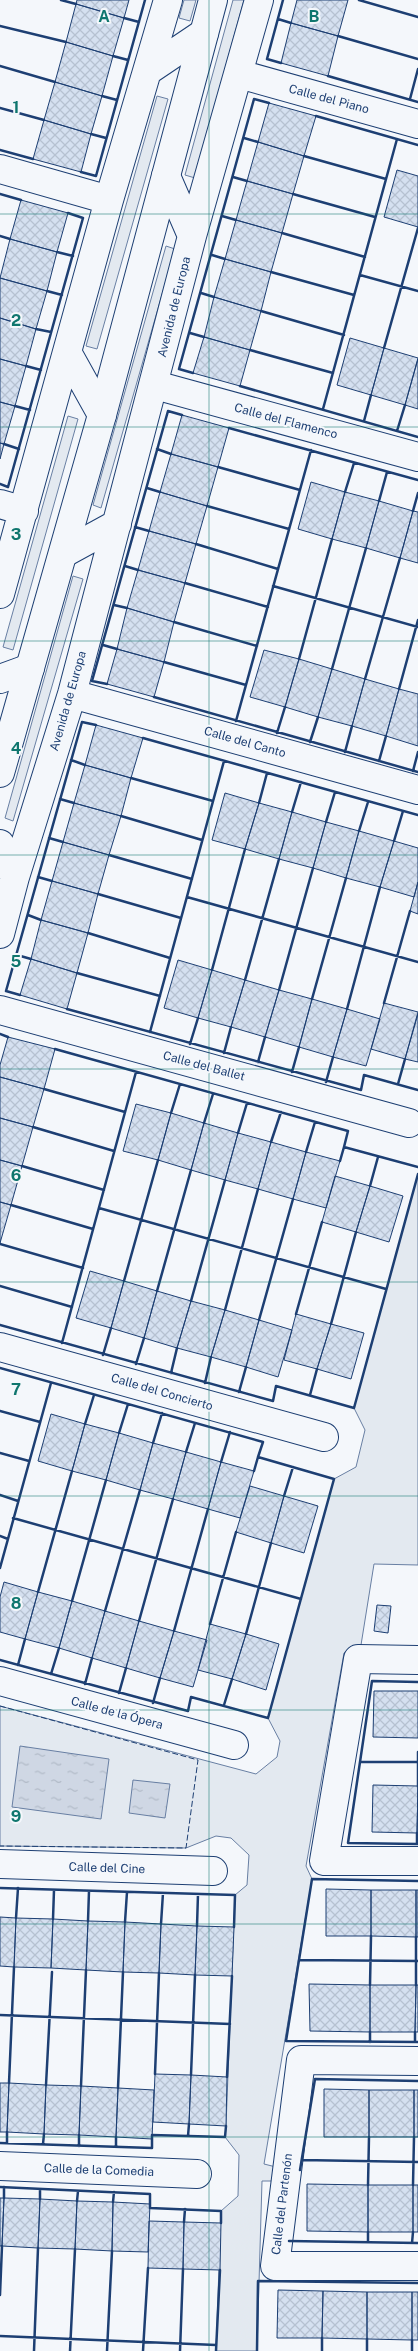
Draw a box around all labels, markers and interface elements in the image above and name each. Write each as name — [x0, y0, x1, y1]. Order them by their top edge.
text: A — [98, 7, 110, 26]
text: B — [309, 7, 320, 26]
street label: Calle del Piano — [287, 82, 371, 116]
text: 1 — [13, 98, 19, 117]
street label: Avenida de Europa — [155, 255, 193, 359]
text: 2 — [11, 311, 21, 330]
street label: Calle del Flamenco — [233, 400, 339, 442]
text: 3 — [11, 525, 21, 544]
street label: Avenida de Europa — [47, 649, 89, 753]
street label: Calle del Canto — [203, 724, 288, 760]
text: 4 — [11, 739, 22, 758]
text: 5 — [11, 952, 22, 971]
street label: Calle del Ballet — [161, 1048, 247, 1084]
text: 6 — [11, 1166, 21, 1185]
street label: Calle del Concierto — [109, 1371, 215, 1413]
text: 7 — [11, 1380, 21, 1399]
text: 8 — [11, 1594, 22, 1613]
street label: Calle de la Ópera — [69, 1694, 165, 1732]
text: 9 — [11, 1807, 21, 1826]
street label: Calle del Cine — [68, 1860, 146, 1876]
street label: Calle del Partenón — [269, 2152, 295, 2256]
street label: Calle de la Comedia — [44, 2161, 154, 2179]

